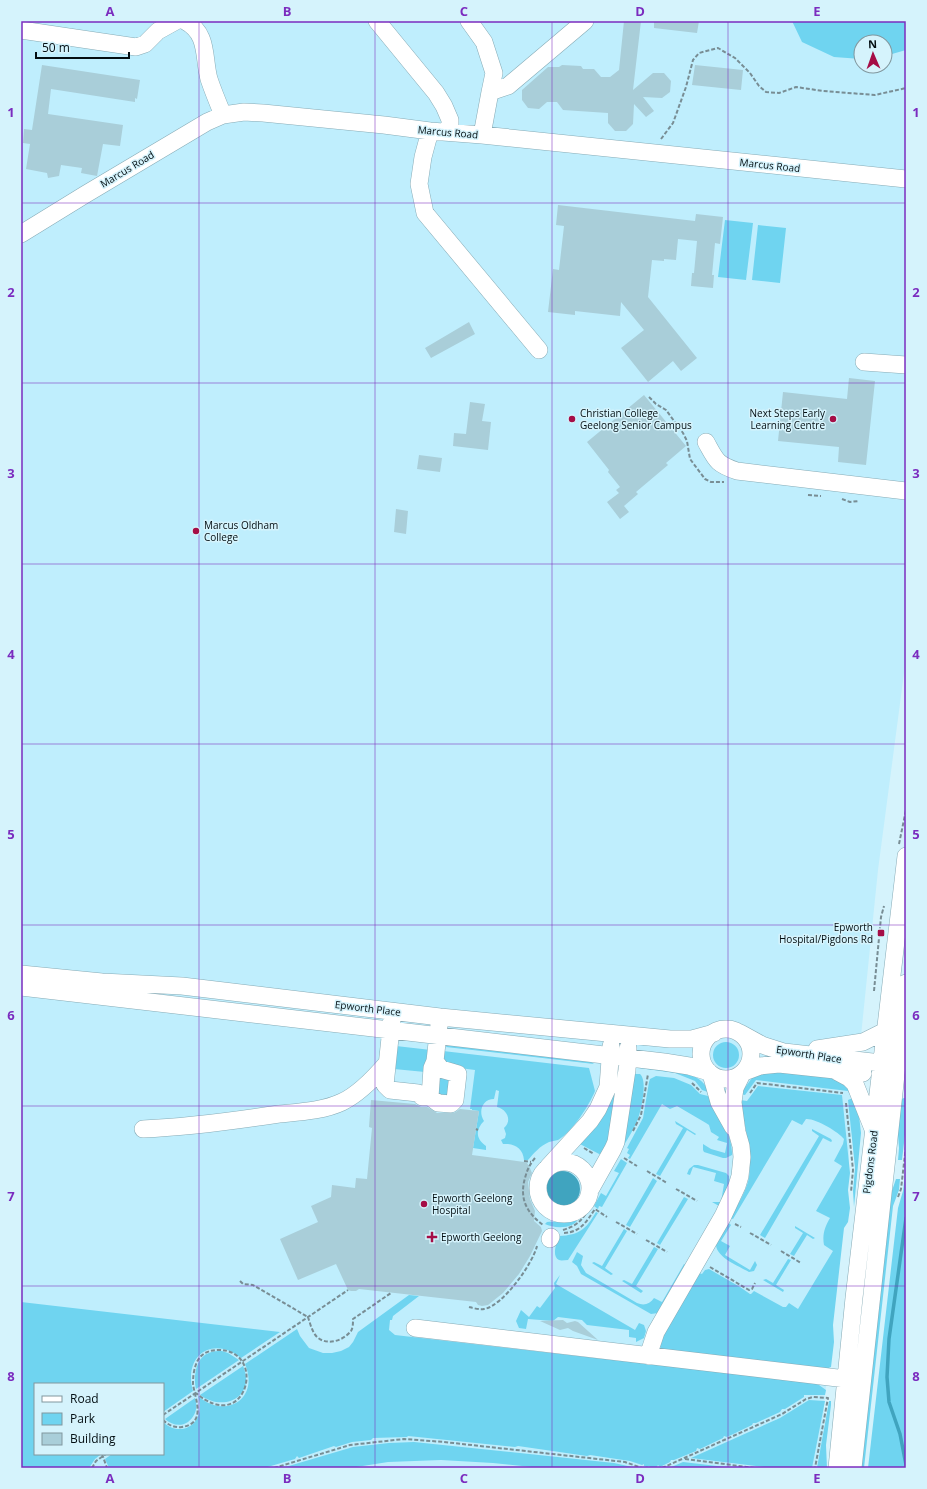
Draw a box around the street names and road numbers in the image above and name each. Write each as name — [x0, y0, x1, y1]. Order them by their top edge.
street label: Marcus Road — [417, 122, 479, 142]
street label: Marcus Road — [97, 147, 157, 191]
street label: Marcus Road — [739, 155, 801, 175]
street label: Epworth Place — [334, 997, 402, 1019]
street label: Epworth Place — [775, 1042, 843, 1066]
street label: Pigdons Road — [859, 1130, 881, 1194]

